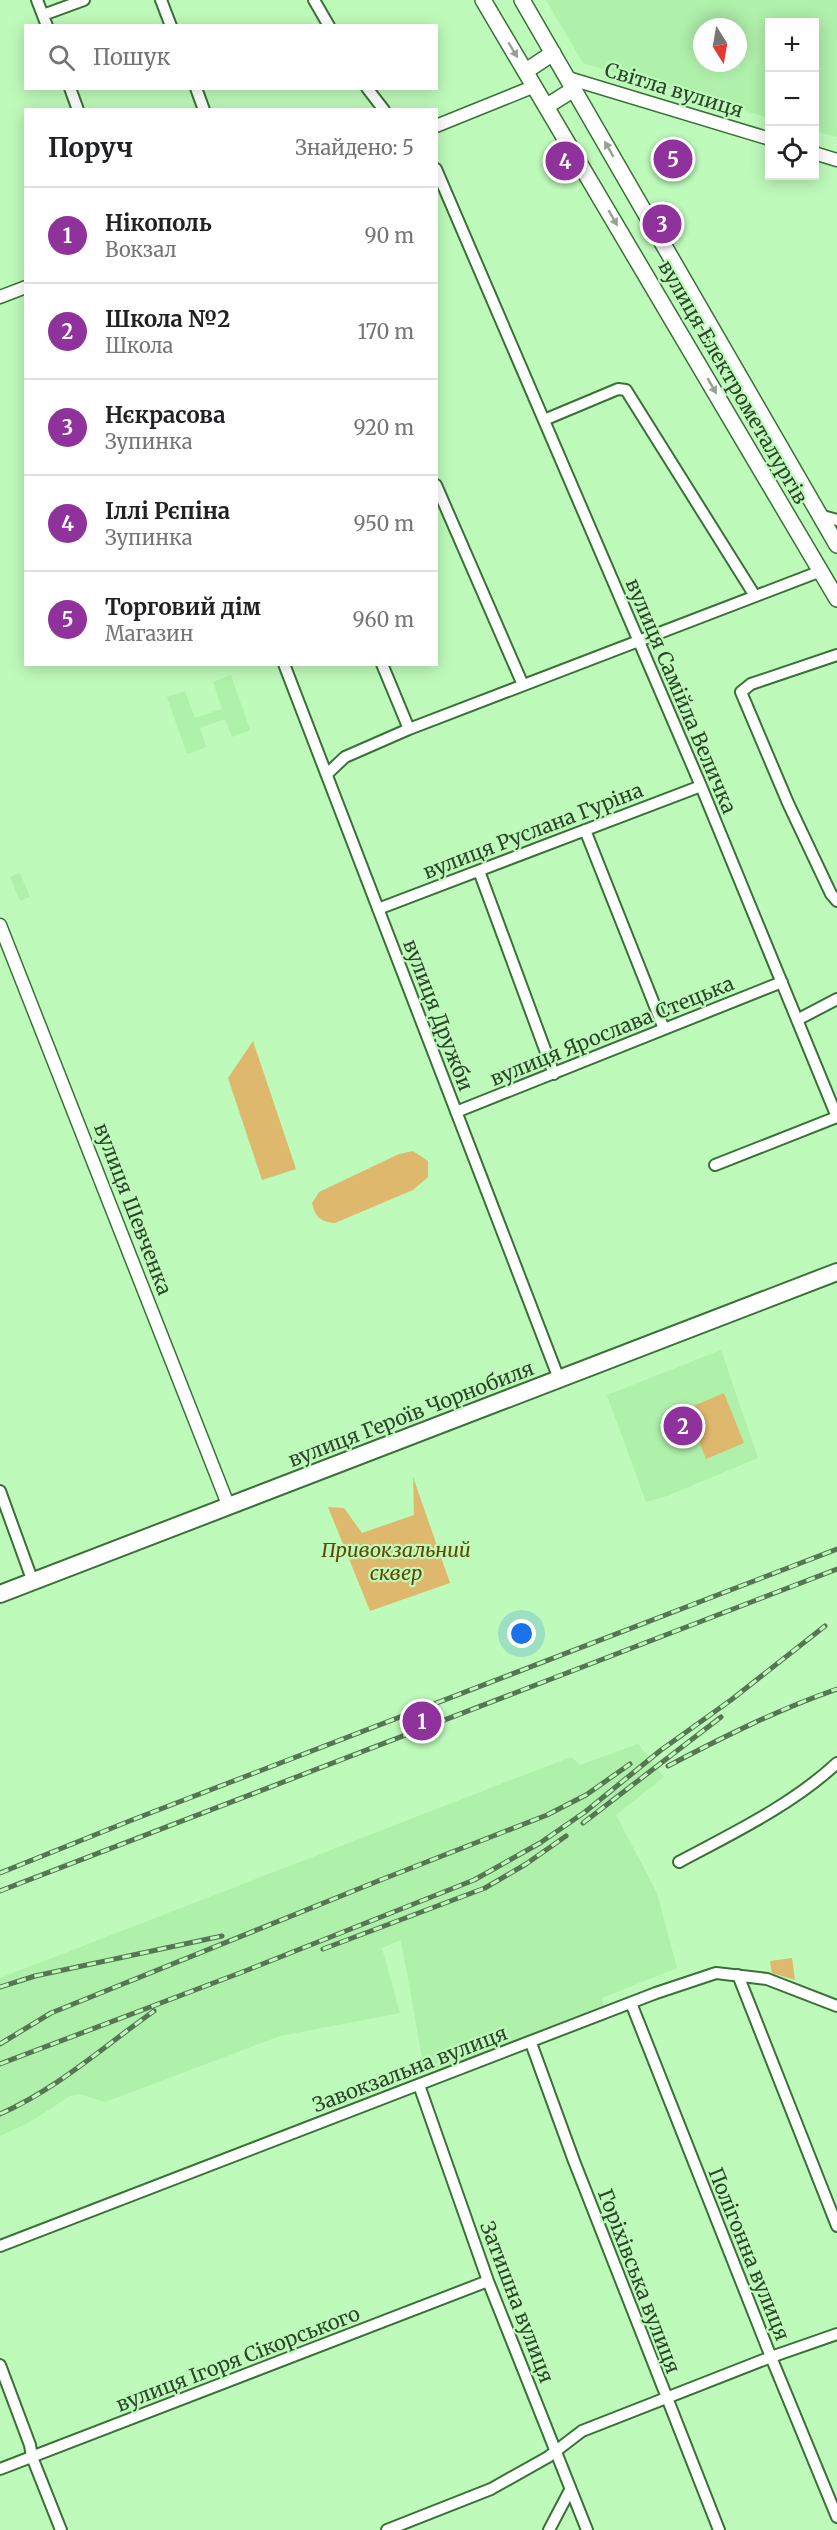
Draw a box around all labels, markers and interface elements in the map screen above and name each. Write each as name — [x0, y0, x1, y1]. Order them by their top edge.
north arrow — [693, 18, 747, 72]
map controls — [765, 18, 819, 180]
button: + — [765, 18, 819, 72]
search box — [24, 24, 438, 90]
icon: search — [45, 41, 78, 74]
one-way arrow — [508, 42, 519, 58]
text: Пошук — [93, 43, 170, 71]
street label: Світла вулиця — [602, 57, 747, 123]
button: − — [765, 72, 819, 126]
button: locate — [765, 126, 819, 180]
text: Поруч — [48, 131, 133, 164]
text: Знайдено: 5 — [295, 135, 414, 160]
pin: 5 — [654, 136, 692, 182]
pin: 4 — [546, 138, 584, 184]
one-way arrow — [604, 140, 614, 157]
pin: 3 — [642, 202, 682, 246]
text: Нікополь — [105, 209, 212, 237]
one-way arrow — [607, 210, 618, 226]
text: 1 — [63, 223, 72, 248]
text: 90 m — [364, 223, 414, 248]
text: Вокзал — [105, 237, 177, 262]
street label: вулиця Електрометалургів — [653, 255, 814, 508]
text: Школа №2 — [105, 305, 230, 333]
text: 2 — [62, 319, 73, 344]
text: 170 m — [358, 319, 414, 344]
text: Школа — [105, 333, 173, 358]
one-way arrow — [706, 378, 717, 394]
text: Нєкрасова — [105, 401, 226, 429]
text: 3 — [62, 415, 73, 440]
text: 920 m — [354, 415, 414, 440]
text: Зупинка — [105, 429, 192, 454]
text: Іллі Рєпіна — [105, 497, 230, 525]
text: 4 — [61, 511, 74, 536]
text: 950 m — [354, 511, 414, 536]
text: Зупинка — [105, 525, 192, 550]
street label: вулиця Самійла Величка — [621, 575, 742, 817]
text: Торговий дім — [105, 593, 261, 621]
text: 5 — [62, 607, 73, 632]
text: 960 m — [352, 607, 414, 632]
text: Магазин — [105, 621, 194, 646]
street label: вулиця Руслана Гуріна — [419, 777, 646, 884]
street label: вулиця Дружби — [398, 936, 479, 1094]
street label: вулиця Ярослава Стецька — [486, 970, 738, 1091]
street label: вулиця Шевченка — [89, 1119, 178, 1299]
street label: вулиця Героїв Чорнобиля — [284, 1355, 537, 1472]
pin: 2 — [664, 1404, 702, 1448]
park label: Привокзальний сквер — [321, 1537, 471, 1585]
your location — [507, 1619, 536, 1648]
pin: 1 — [402, 1698, 442, 1744]
street label: Завокзальна вулиця — [309, 2020, 511, 2117]
street label: Полігонна вулиця — [703, 2164, 796, 2344]
street label: Горіхівська вулиця — [593, 2185, 686, 2377]
street label: Затишна вулиця — [475, 2218, 560, 2386]
street label: вулиця Ігоря Сікорського — [112, 2300, 364, 2417]

